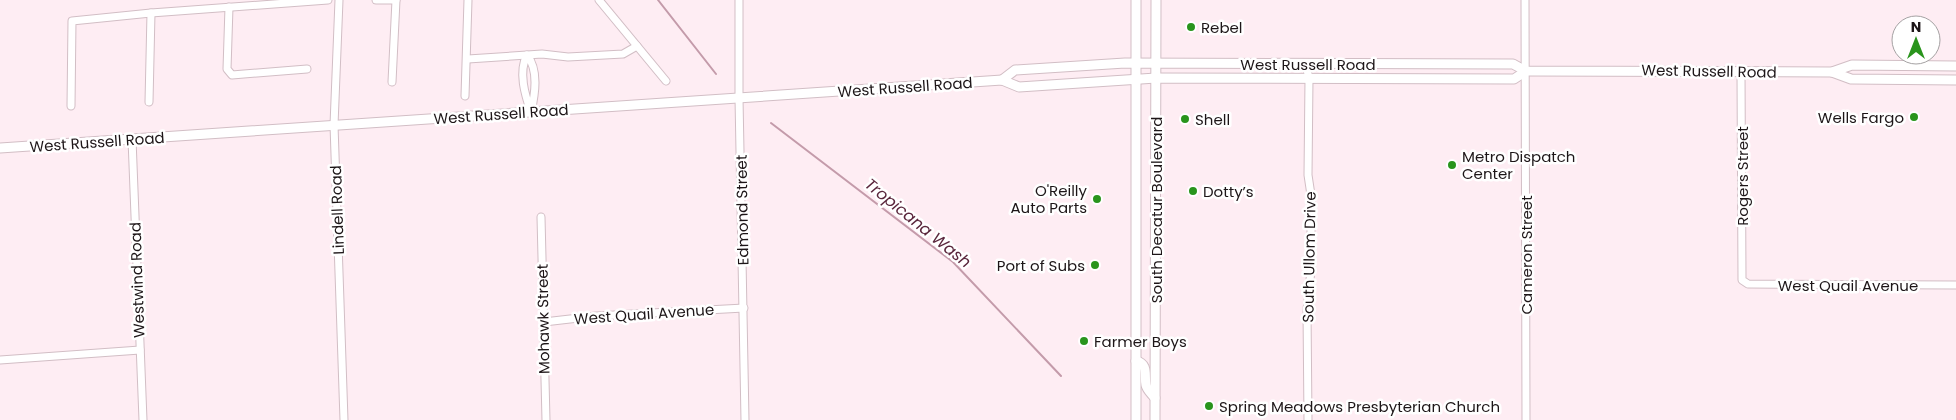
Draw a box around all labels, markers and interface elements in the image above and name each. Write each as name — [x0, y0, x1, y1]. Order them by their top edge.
north arrow — [1891, 15, 1941, 65]
place label: Rebel — [1201, 17, 1243, 38]
text: N — [1911, 17, 1921, 37]
marker: Rebel — [1185, 21, 1197, 33]
street label: West Russell Road — [1240, 54, 1376, 75]
street label: West Russell Road — [1641, 59, 1777, 83]
street label: West Russell Road — [837, 72, 973, 102]
street label: West Russell Road — [433, 99, 569, 129]
place label: Wells Fargo — [1818, 107, 1904, 128]
place label: Shell — [1195, 109, 1230, 130]
marker: Wells Fargo — [1908, 111, 1920, 123]
marker: Shell — [1179, 113, 1191, 125]
street label: South Decatur Boulevard — [1146, 117, 1167, 303]
street label: Rogers Street — [1732, 126, 1753, 226]
street label: West Russell Road — [29, 127, 165, 157]
place label: Metro Dispatch Center — [1462, 146, 1575, 184]
street label: Edmond Street — [731, 155, 753, 265]
marker: Metro Dispatch Center — [1446, 159, 1458, 171]
street label: Lindell Road — [325, 165, 349, 255]
water label: Tropicana Wash — [860, 173, 976, 273]
place label: O'Reilly Auto Parts — [1011, 180, 1088, 218]
place label: Dotty’s — [1203, 181, 1254, 202]
marker: Dotty’s — [1187, 185, 1199, 197]
street label: South Ullom Drive — [1297, 191, 1321, 323]
marker: O'Reilly Auto Parts — [1091, 193, 1103, 205]
street label: Cameron Street — [1516, 195, 1537, 315]
street label: Westwind Road — [124, 222, 150, 338]
place label: Port of Subs — [997, 255, 1085, 276]
marker: Port of Subs — [1089, 259, 1101, 271]
street label: Mohawk Street — [532, 264, 554, 374]
street label: West Quail Avenue — [1778, 275, 1918, 296]
street label: West Quail Avenue — [573, 299, 715, 329]
place label: Farmer Boys — [1094, 331, 1187, 352]
marker: Farmer Boys — [1078, 335, 1090, 347]
place label: Spring Meadows Presbyterian Church — [1219, 396, 1500, 417]
marker: Spring Meadows Presbyterian Church — [1203, 400, 1215, 412]

